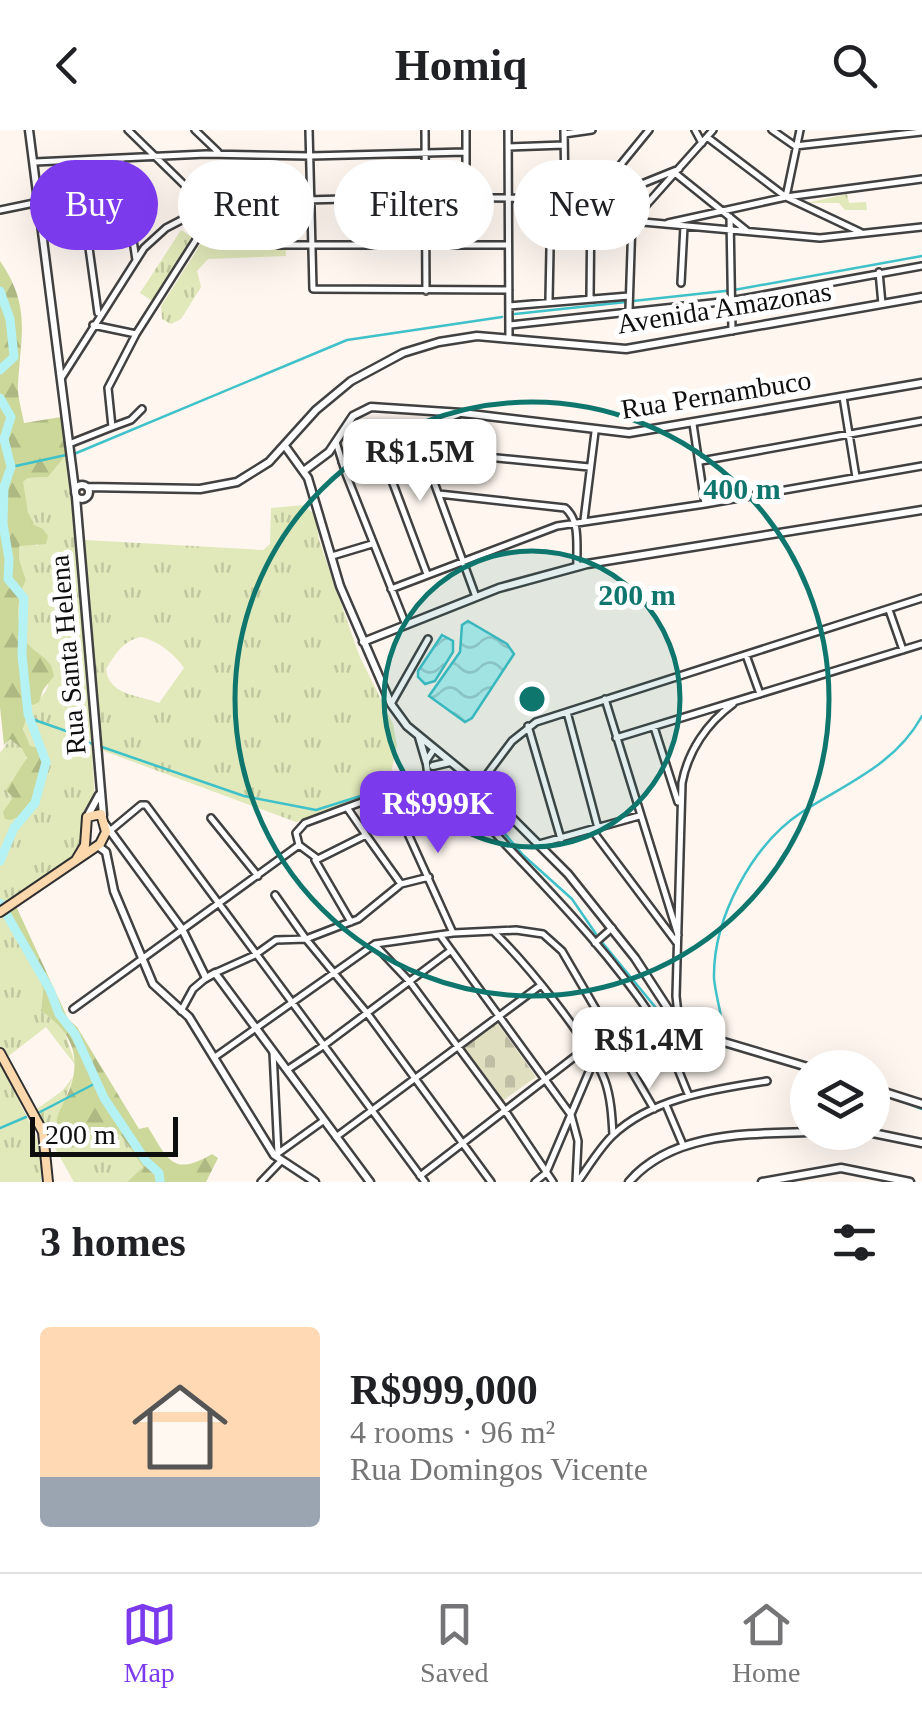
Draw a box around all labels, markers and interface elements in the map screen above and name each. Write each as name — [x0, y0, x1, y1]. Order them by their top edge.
icon: back — [40, 38, 95, 93]
icon: search — [827, 38, 882, 93]
text: Homiq — [395, 40, 527, 90]
chip: Buy — [30, 160, 158, 250]
chip: Rent — [178, 160, 314, 250]
chip: Filters — [334, 160, 494, 250]
chip: New — [514, 160, 650, 250]
street label: Avenida Amazonas — [615, 275, 833, 340]
street label: Rua Pernambuco — [619, 364, 813, 425]
pin: R$1.5M — [339, 419, 501, 504]
text: R$1.5M — [365, 433, 475, 469]
text: 400 m — [703, 472, 781, 505]
street label: Rua Santa Helena — [43, 553, 92, 756]
text: 200 m — [598, 578, 676, 611]
centre of rings — [514, 681, 550, 717]
pin: R$999K — [357, 771, 519, 856]
text: R$999K — [382, 785, 494, 821]
pin: R$1.4M — [568, 1007, 730, 1092]
text: R$1.4M — [594, 1021, 704, 1057]
map controls — [790, 1050, 890, 1150]
button: layers — [790, 1050, 890, 1150]
scale bar — [30, 1112, 178, 1156]
text: 200 m — [45, 1119, 116, 1150]
icon: filters — [827, 1215, 882, 1270]
text: 3 homes — [40, 1219, 186, 1265]
icon: home — [120, 1367, 240, 1487]
text: R$999,000 — [350, 1367, 538, 1413]
text: 4 rooms · 96 m² — [350, 1414, 555, 1450]
text: Rua Domingos Vicente — [350, 1451, 648, 1487]
tab: Map — [122, 1597, 177, 1689]
tab: Saved — [420, 1597, 489, 1689]
tab: Home — [732, 1597, 800, 1689]

